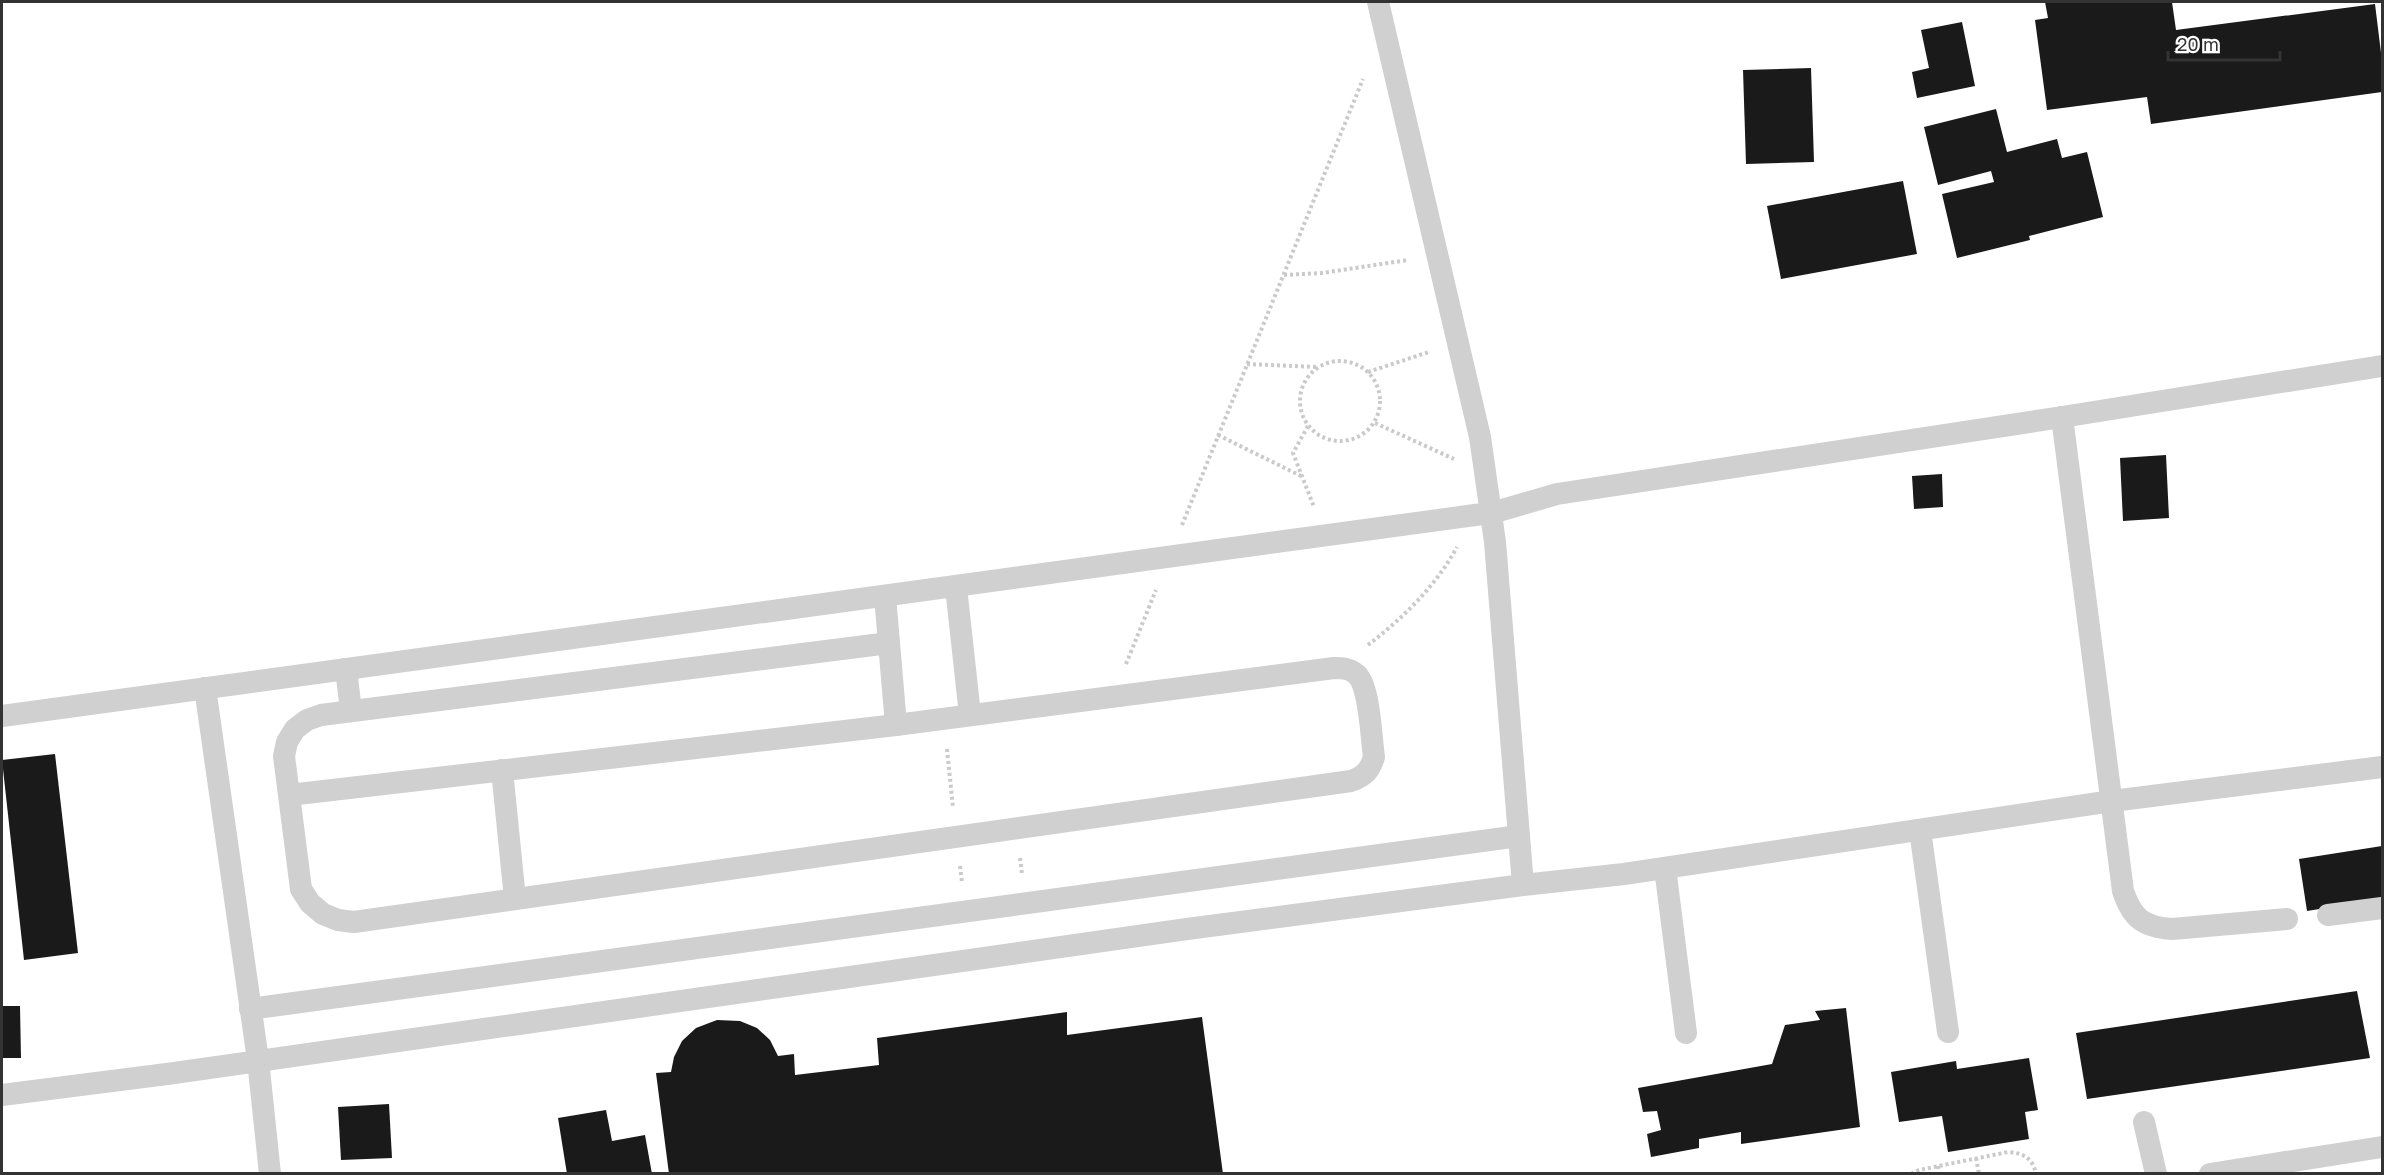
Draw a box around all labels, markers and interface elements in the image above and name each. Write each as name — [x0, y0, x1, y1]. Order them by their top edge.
scale bar — [2168, 24, 2280, 62]
text: 20 m — [2177, 33, 2219, 55]

